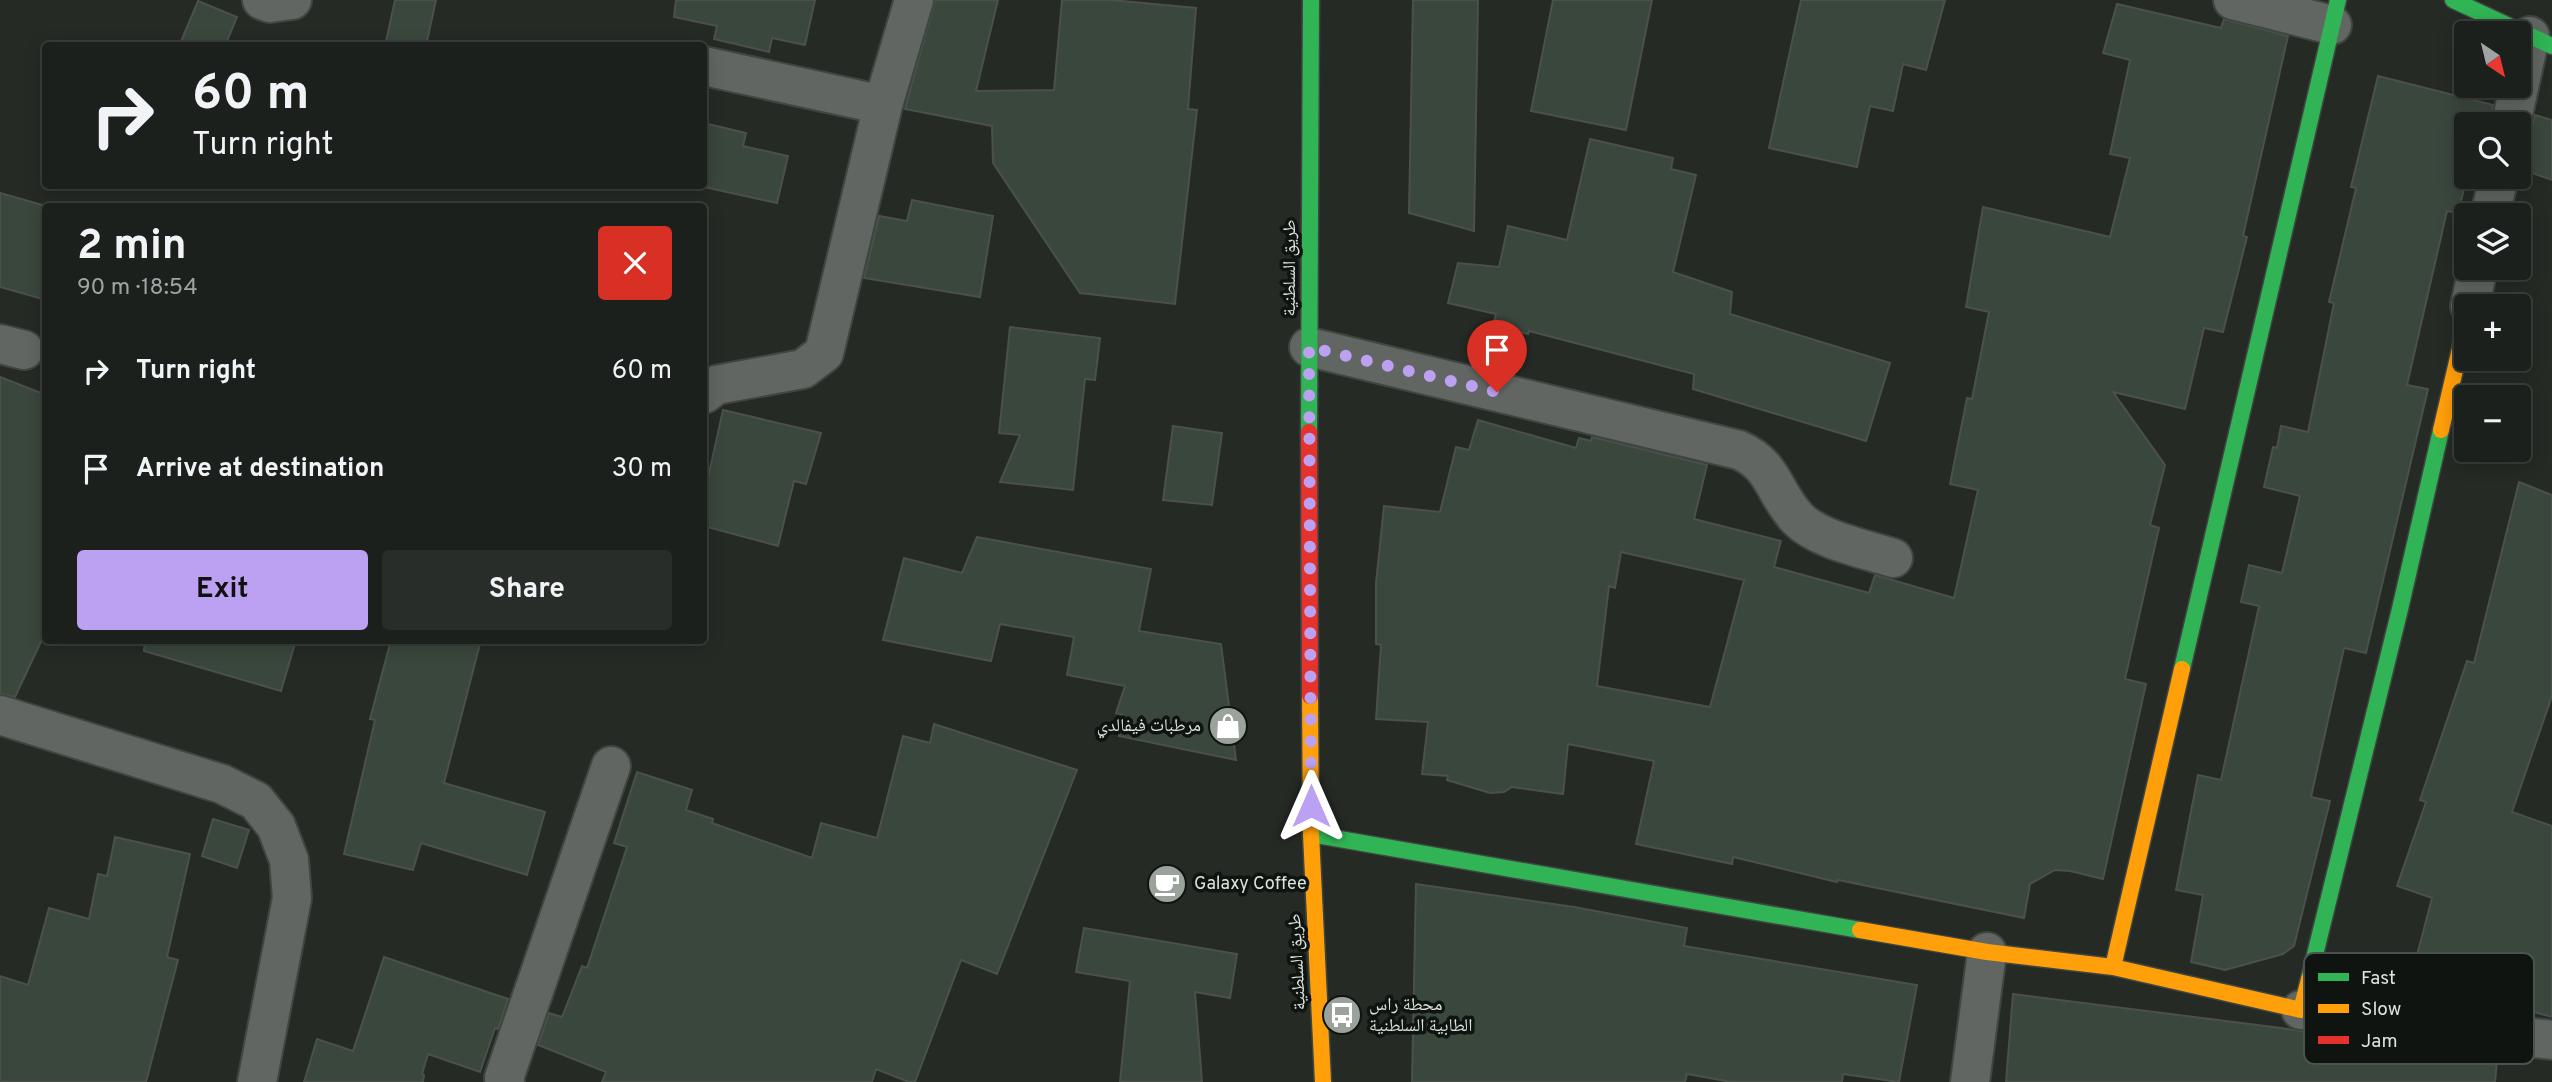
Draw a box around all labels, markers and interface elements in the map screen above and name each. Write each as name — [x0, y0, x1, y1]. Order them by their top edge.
north arrow — [2454, 21, 2530, 98]
map controls — [2454, 21, 2531, 462]
text: 60 m — [192, 65, 310, 127]
icon: right — [77, 70, 168, 161]
button: search — [2454, 112, 2531, 189]
text: Turn right — [192, 126, 334, 166]
button: layers — [2454, 203, 2531, 280]
street label: طريق السلطنية — [1279, 220, 1302, 316]
text: 2 min — [77, 221, 187, 274]
button: close — [598, 226, 672, 300]
text: 90 m · 18:54 — [77, 274, 198, 303]
button: + — [2454, 294, 2531, 371]
pin — [1467, 320, 1527, 392]
icon: arrive — [1478, 331, 1516, 369]
icon: right — [77, 352, 115, 390]
text: Turn right — [136, 355, 256, 388]
text: 60 m — [612, 355, 672, 388]
button: − — [2454, 385, 2531, 462]
icon: arrive — [77, 450, 115, 488]
text: Arrive at destination — [136, 453, 384, 486]
text: 30 m — [612, 453, 672, 486]
button: Exit — [77, 550, 368, 630]
button: Share — [382, 550, 672, 630]
shop icon: مرطبات فيفالدي — [1207, 705, 1249, 747]
place label: مرطبات فيفالدي — [1097, 715, 1201, 739]
position arrow — [1274, 769, 1348, 843]
cafe icon: Galaxy Coffee — [1146, 863, 1188, 905]
place label: Galaxy Coffee — [1194, 873, 1307, 896]
street label: طريق السلطنية — [1284, 913, 1312, 1011]
legend — [2304, 953, 2534, 1064]
text: Fast — [2361, 967, 2396, 991]
bus stop icon: محطة راس الطابية السلطنية — [1321, 994, 1363, 1036]
place label: محطة راس الطابية السلطنية — [1369, 994, 1472, 1038]
text: Slow — [2361, 998, 2401, 1022]
text: Jam — [2361, 1030, 2398, 1054]

